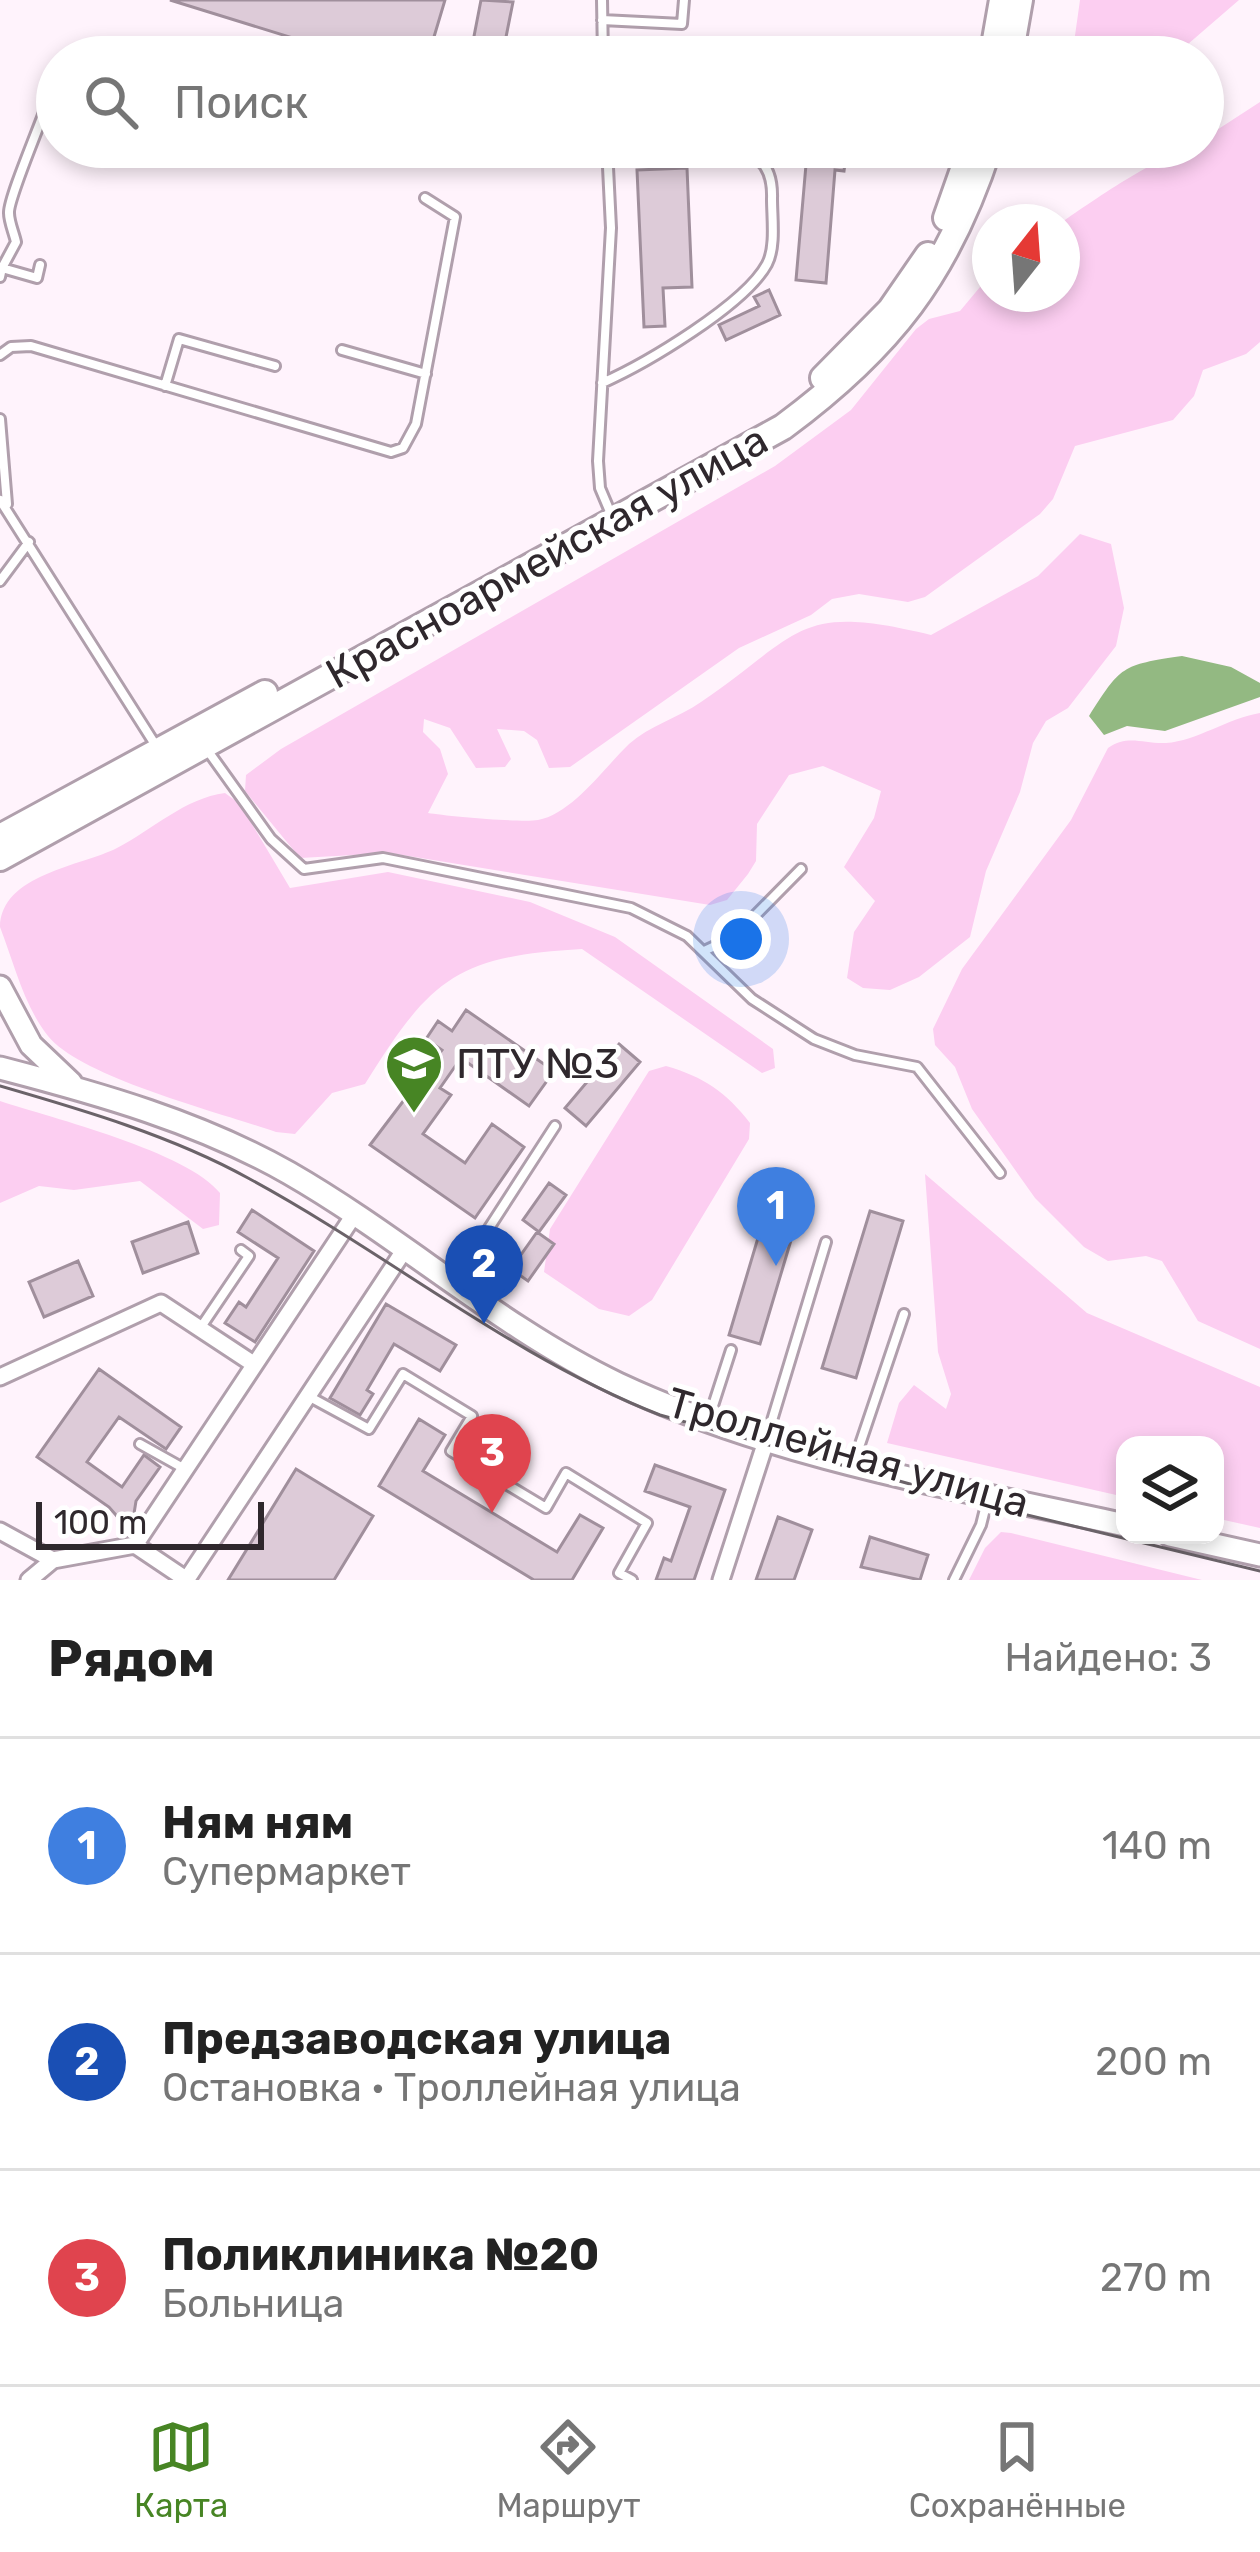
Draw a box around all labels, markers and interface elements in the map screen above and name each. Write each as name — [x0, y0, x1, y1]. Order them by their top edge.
search box — [36, 36, 1224, 168]
icon: search — [78, 69, 144, 135]
text: Поиск — [174, 76, 308, 129]
north arrow — [972, 204, 1080, 312]
street label: Красноармейская улица — [318, 415, 776, 699]
your location — [711, 909, 771, 969]
school or university icon: ПТУ №3 — [383, 1033, 445, 1115]
place label: ПТУ №3 — [456, 1039, 619, 1089]
pin: 1 — [737, 1167, 815, 1266]
pin: 2 — [445, 1225, 523, 1324]
street label: Троллейная улица — [662, 1377, 1034, 1529]
pin: 3 — [453, 1414, 531, 1513]
map controls — [1116, 1436, 1224, 1544]
button: layers — [1116, 1436, 1224, 1544]
scale bar — [36, 1496, 264, 1549]
text: 100 m — [54, 1503, 147, 1542]
text: Рядом — [48, 1628, 215, 1689]
text: Найдено: 3 — [1005, 1635, 1212, 1681]
text: Ням ням — [162, 1796, 353, 1849]
text: 1 — [77, 1823, 97, 1869]
text: 140 m — [1102, 1823, 1212, 1869]
text: Супермаркет — [162, 1849, 411, 1895]
text: Предзаводская улица — [162, 2012, 671, 2065]
text: 2 — [74, 2039, 100, 2085]
text: 200 m — [1095, 2039, 1212, 2085]
text: Остановка · Троллейная улица — [162, 2065, 741, 2111]
text: Поликлиника №20 — [162, 2228, 599, 2281]
text: 3 — [74, 2255, 100, 2301]
text: 270 m — [1100, 2255, 1212, 2301]
text: Больница — [162, 2281, 344, 2327]
tab: Карта — [134, 2414, 228, 2525]
tab: Маршрут — [496, 2414, 640, 2525]
tab: Сохранённые — [909, 2414, 1126, 2525]

